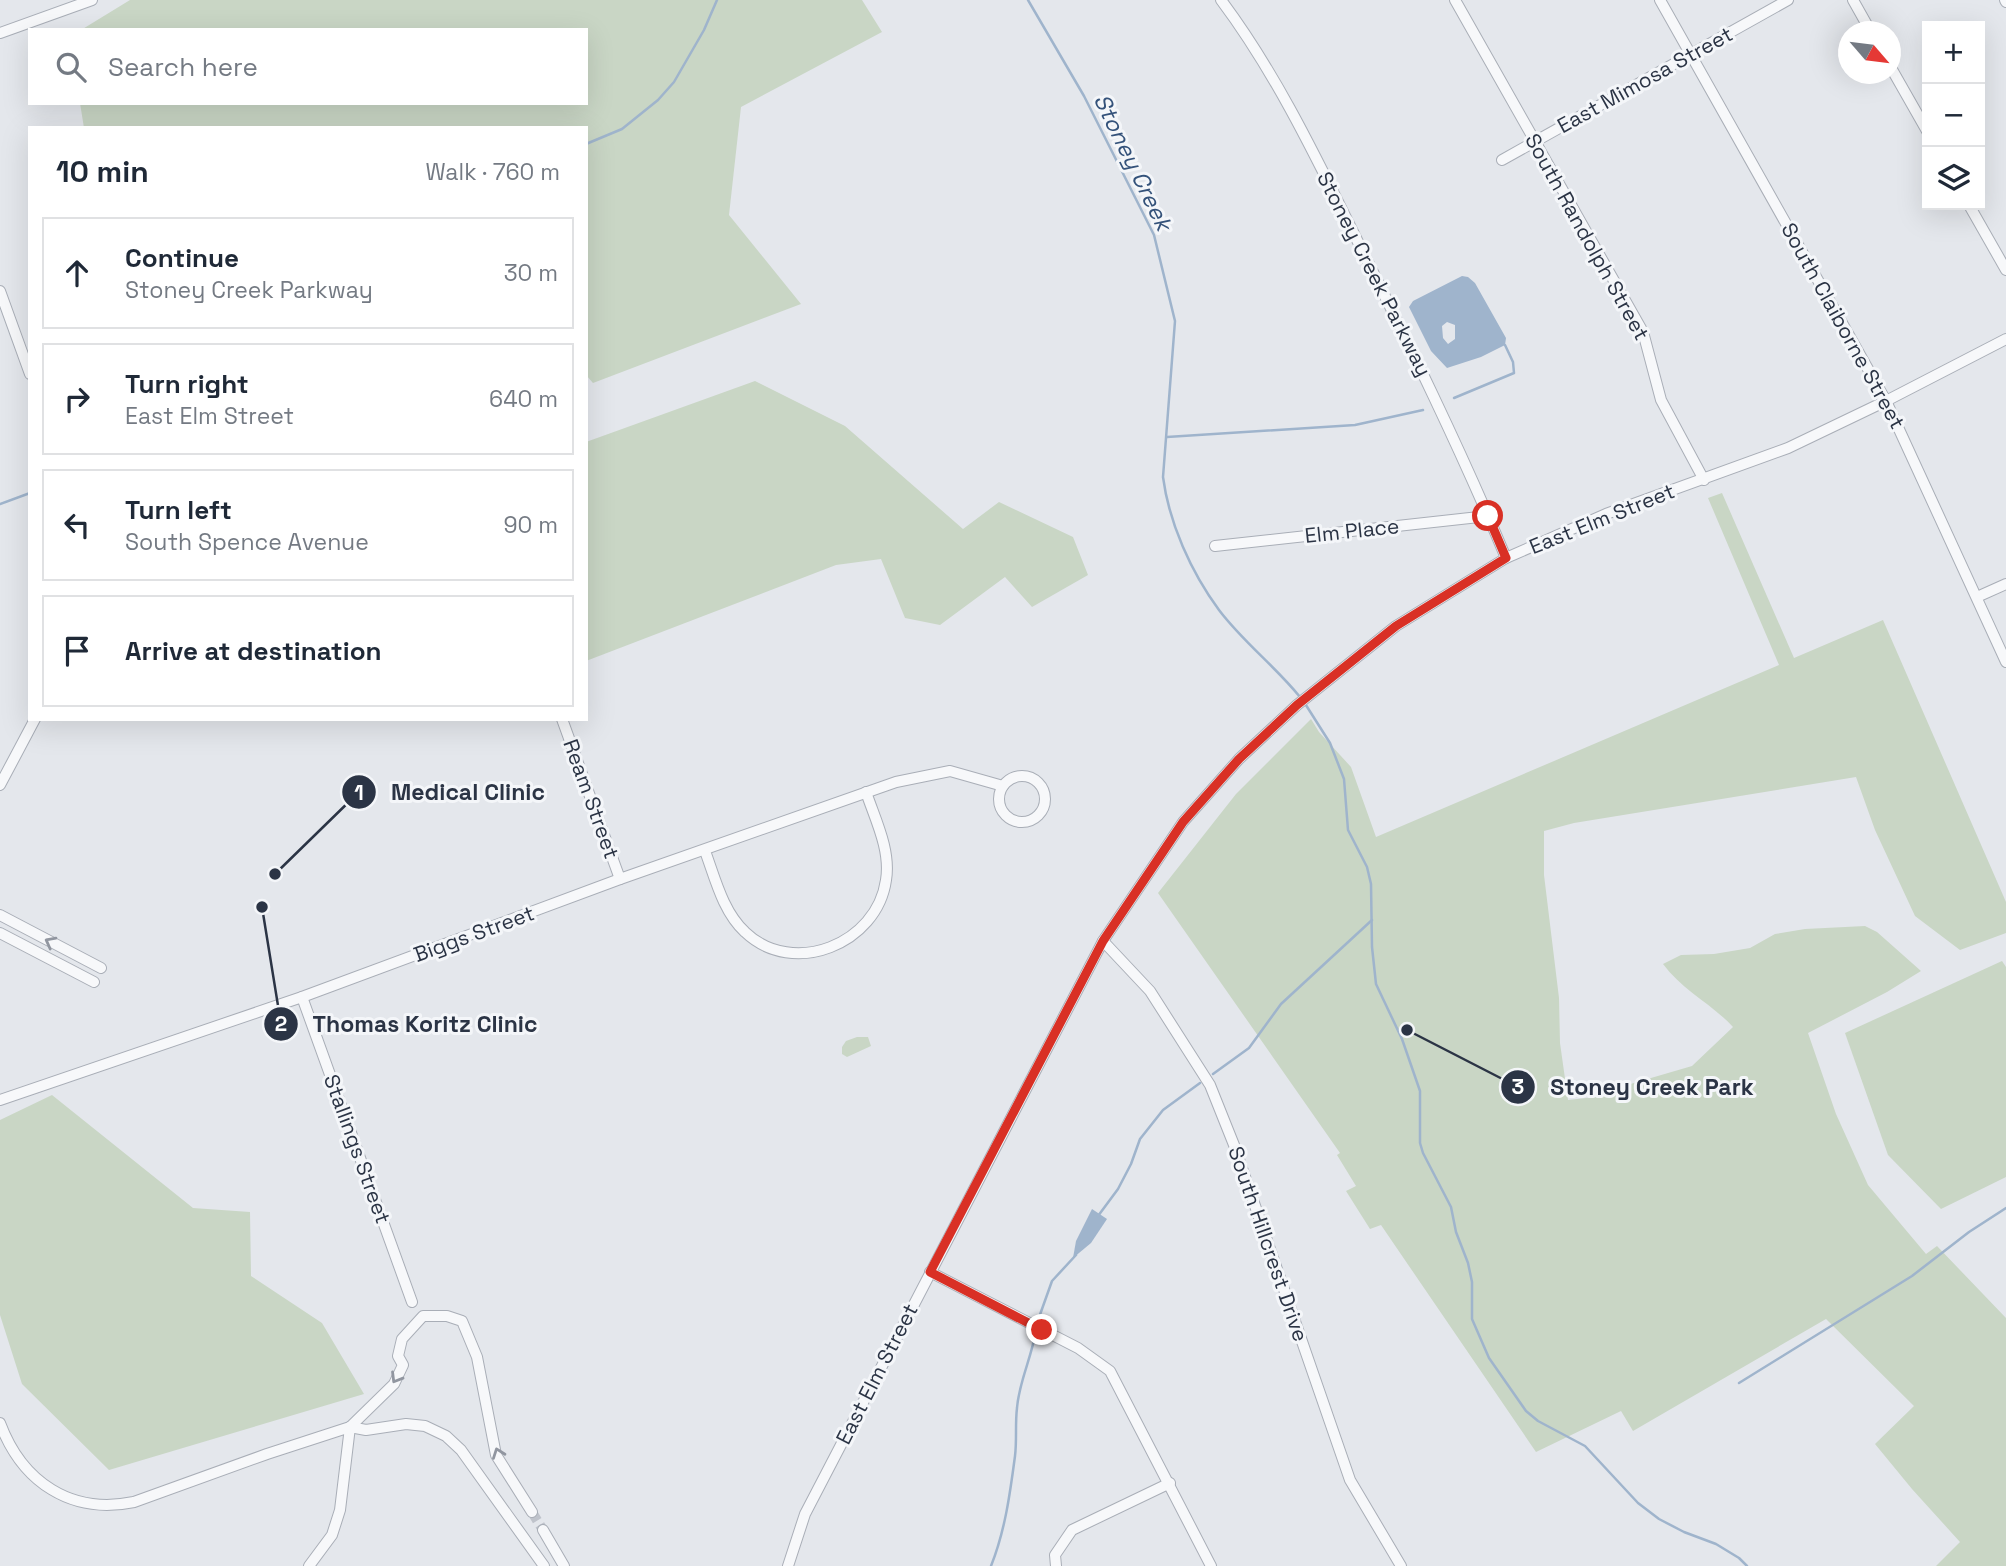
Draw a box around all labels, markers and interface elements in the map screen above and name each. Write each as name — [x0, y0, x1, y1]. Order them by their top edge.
street label: East Mimosa Street — [1552, 20, 1737, 139]
north arrow — [1838, 21, 1901, 84]
map controls — [1922, 21, 1985, 210]
button: + — [1922, 21, 1985, 84]
search box — [28, 28, 588, 105]
icon: search — [52, 48, 90, 86]
text: Search here — [108, 50, 258, 84]
button: − — [1922, 84, 1985, 147]
water label: Stoney Creek — [1087, 89, 1180, 238]
street label: South Randolph Street — [1519, 129, 1656, 345]
button: layers — [1922, 147, 1985, 210]
text: 10 min — [56, 152, 149, 191]
text: Walk · 760 m — [425, 157, 560, 187]
street label: Stoney Creek Parkway — [1311, 167, 1438, 381]
street label: South Claiborne Street — [1775, 218, 1911, 434]
text: Continue — [125, 241, 239, 275]
icon: ahead — [58, 254, 96, 292]
text: 30 m — [504, 258, 558, 288]
text: Stoney Creek Parkway — [125, 275, 373, 305]
text: Turn right — [125, 367, 249, 401]
icon: right — [58, 380, 96, 418]
text: 640 m — [489, 384, 558, 414]
text: East Elm Street — [125, 401, 294, 431]
street label: East Elm Street — [1525, 477, 1678, 560]
text: Turn left — [125, 493, 232, 527]
route start — [1472, 500, 1503, 531]
icon: left — [58, 506, 96, 544]
text: 90 m — [503, 510, 558, 540]
street label: Elm Place — [1303, 512, 1401, 549]
text: South Spence Avenue — [125, 527, 369, 557]
icon: arrive — [58, 632, 96, 670]
text: Arrive at destination — [125, 634, 382, 668]
street label: Ream Street — [557, 735, 626, 862]
callout: Medical Clinic — [342, 770, 559, 814]
text: Medical Clinic — [391, 777, 545, 807]
text: 1 — [354, 779, 364, 806]
street label: Biggs Street — [410, 899, 538, 968]
one-way arrow — [45, 936, 58, 950]
callout: Thomas Koritz Clinic — [263, 1002, 551, 1046]
text: Thomas Koritz Clinic — [313, 1009, 537, 1039]
text: 2 — [275, 1010, 287, 1037]
callout: Stoney Creek Park — [1501, 1065, 1767, 1109]
street label: Stallings Street — [318, 1070, 397, 1227]
text: Stoney Creek Park — [1550, 1072, 1754, 1102]
text: 3 — [1512, 1073, 1524, 1100]
street label: South Hillcrest Drive — [1222, 1143, 1315, 1345]
street label: East Elm Street — [830, 1299, 924, 1449]
route end — [1026, 1314, 1057, 1345]
one-way arrow — [391, 1370, 404, 1383]
one-way arrow — [492, 1448, 506, 1460]

